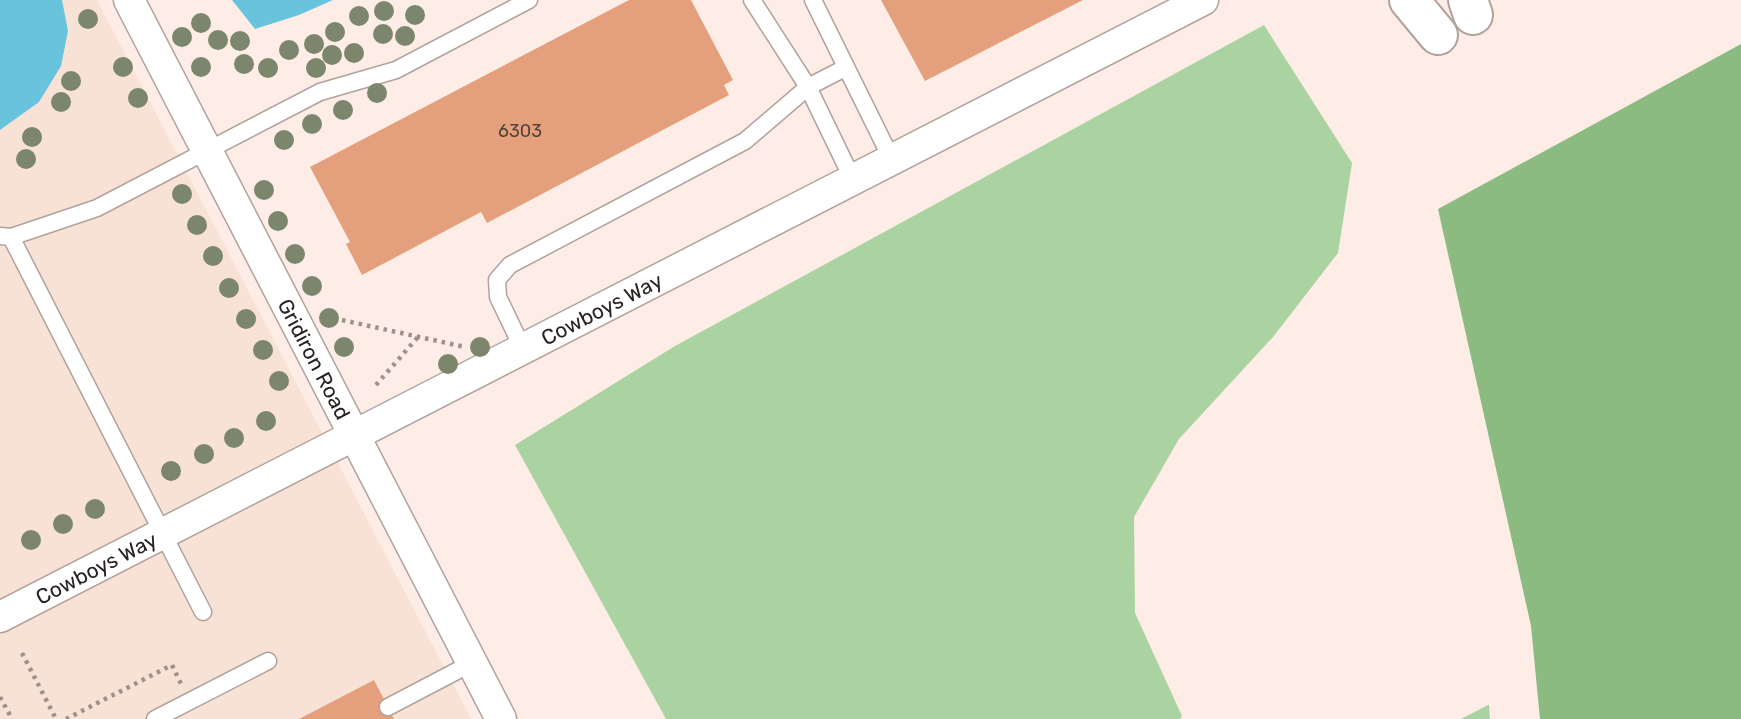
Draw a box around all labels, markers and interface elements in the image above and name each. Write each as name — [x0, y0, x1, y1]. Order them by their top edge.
house number: 6303 — [498, 120, 542, 142]
street label: Cowboys Way — [537, 267, 667, 350]
street label: Gridiron Road — [273, 294, 356, 423]
street label: Cowboys Way — [31, 526, 161, 609]

